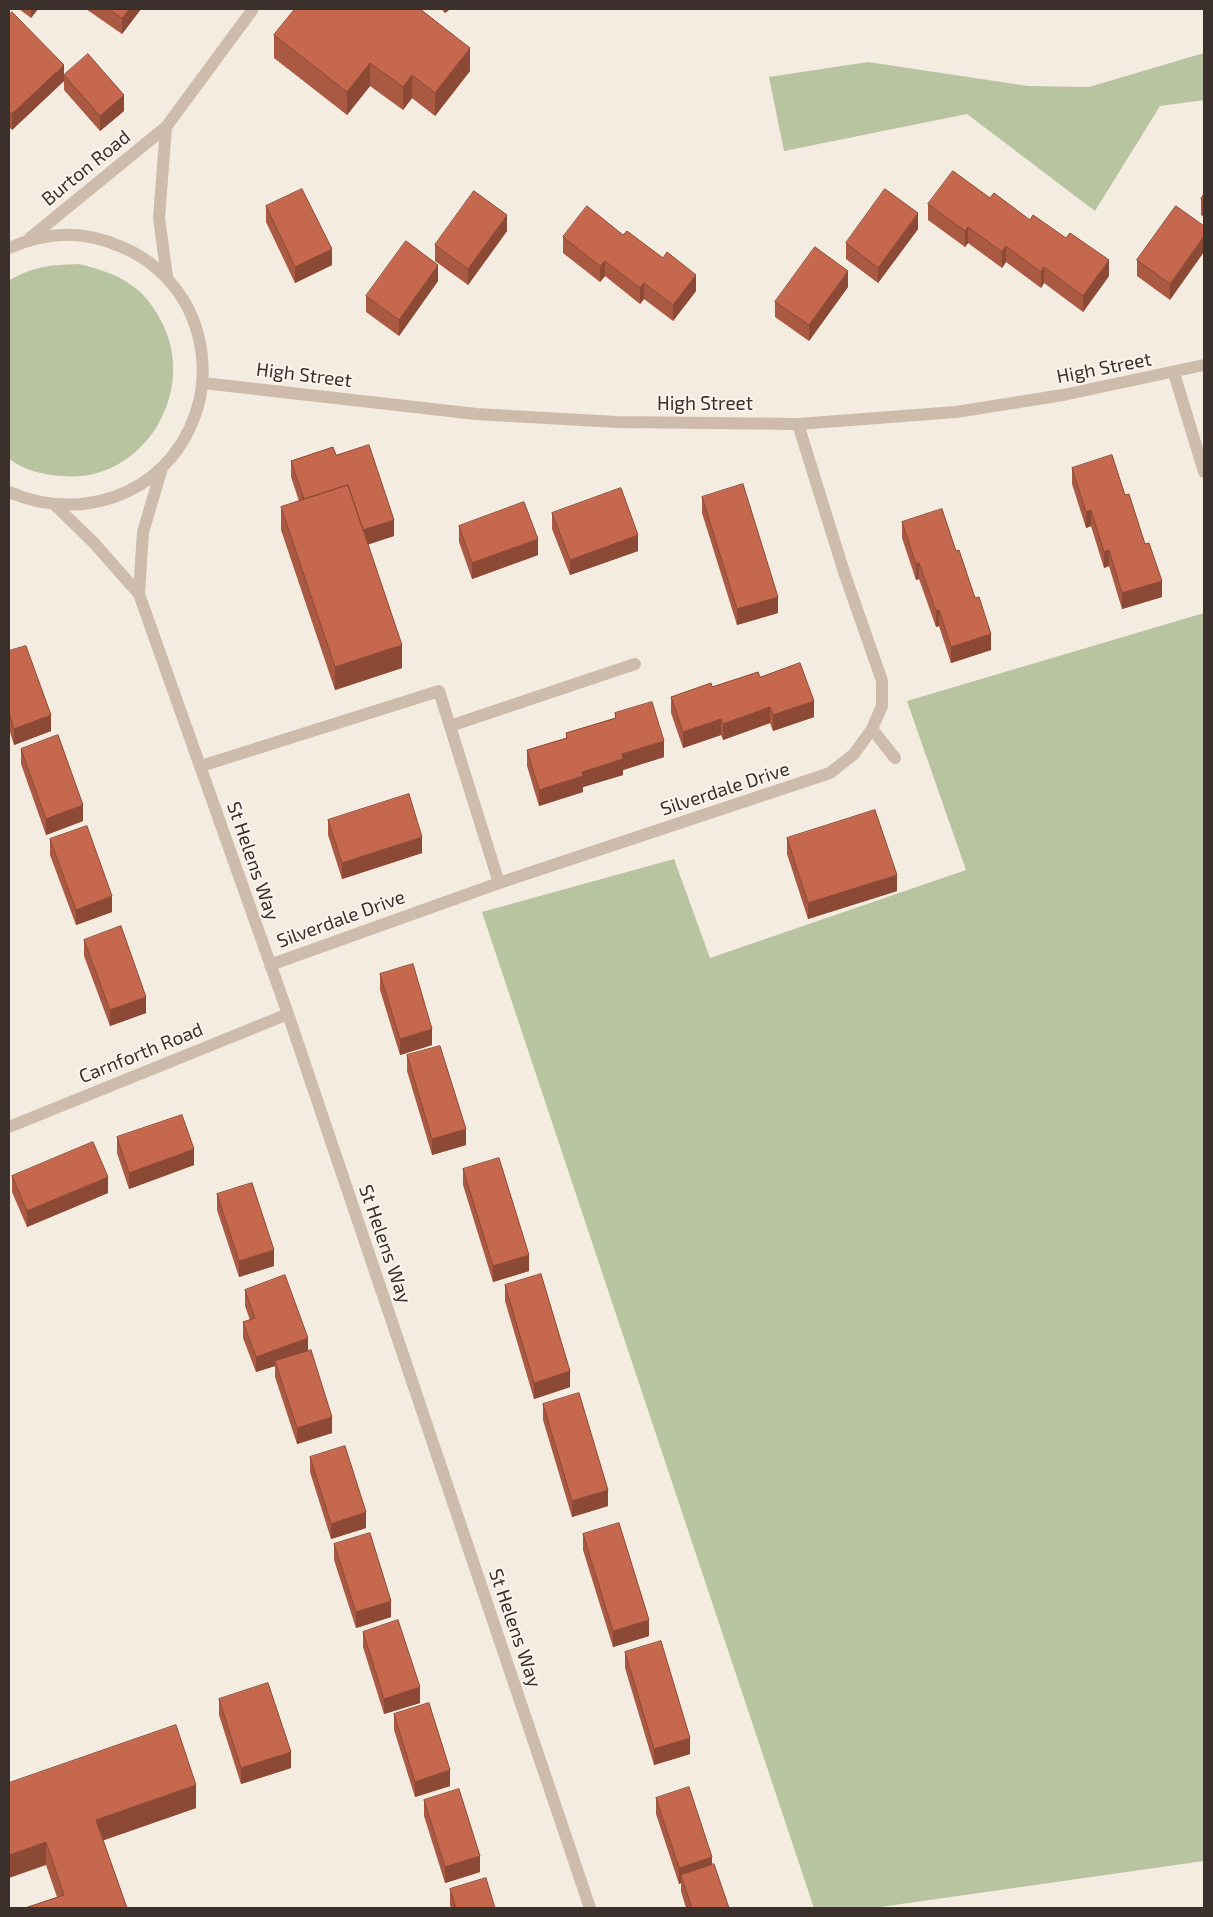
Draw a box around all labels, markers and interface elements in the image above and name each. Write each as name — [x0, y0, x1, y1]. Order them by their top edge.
street label: Burton Road — [37, 125, 135, 211]
street label: High Street — [1055, 348, 1153, 388]
street label: High Street — [255, 358, 353, 392]
street label: High Street — [657, 393, 753, 415]
street label: Silverdale Drive — [657, 757, 793, 821]
street label: St Helens Way — [222, 799, 284, 923]
street label: Silverdale Drive — [274, 885, 408, 953]
street label: Carnforth Road — [76, 1018, 206, 1088]
street label: St Helens Way — [354, 1182, 416, 1306]
street label: St Helens Way — [484, 1566, 546, 1690]

